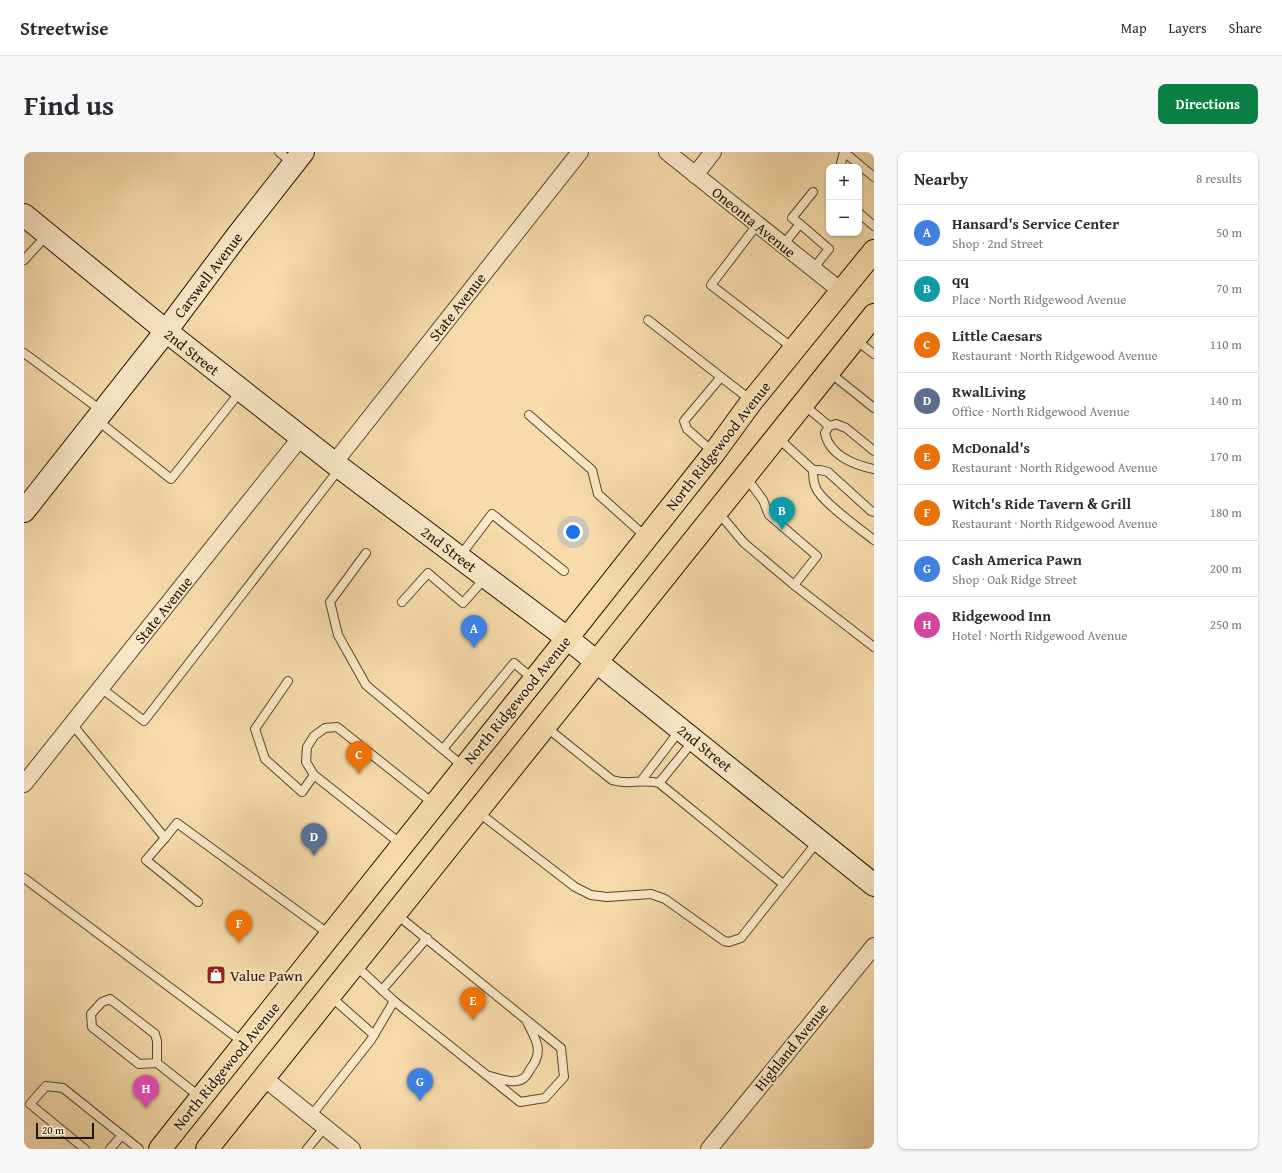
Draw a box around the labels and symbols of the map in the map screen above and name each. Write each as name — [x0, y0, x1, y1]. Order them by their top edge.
street label: Oneonta Avenue — [708, 182, 800, 262]
street label: Carswell Avenue — [169, 228, 247, 322]
street label: State Avenue — [424, 268, 490, 346]
street label: 2nd Street — [160, 324, 225, 381]
street label: North Ridgewood Avenue — [661, 377, 775, 515]
pin: B — [769, 497, 795, 530]
street label: 2nd Street — [417, 521, 482, 577]
your location — [563, 522, 583, 542]
street label: State Avenue — [129, 572, 197, 648]
pin: A — [461, 615, 487, 648]
street label: North Ridgewood Avenue — [459, 632, 575, 768]
street label: 2nd Street — [673, 719, 737, 777]
pin: C — [346, 741, 372, 774]
pin: D — [301, 823, 327, 856]
pin: F — [226, 910, 252, 943]
shop icon: Value Pawn — [205, 964, 227, 986]
place label: Value Pawn — [230, 965, 303, 986]
pin: E — [460, 987, 486, 1020]
street label: North Ridgewood Avenue — [168, 998, 284, 1134]
street label: Highland Avenue — [749, 999, 833, 1095]
pin: G — [407, 1068, 433, 1101]
pin: H — [133, 1075, 159, 1108]
scale bar — [36, 1121, 94, 1140]

